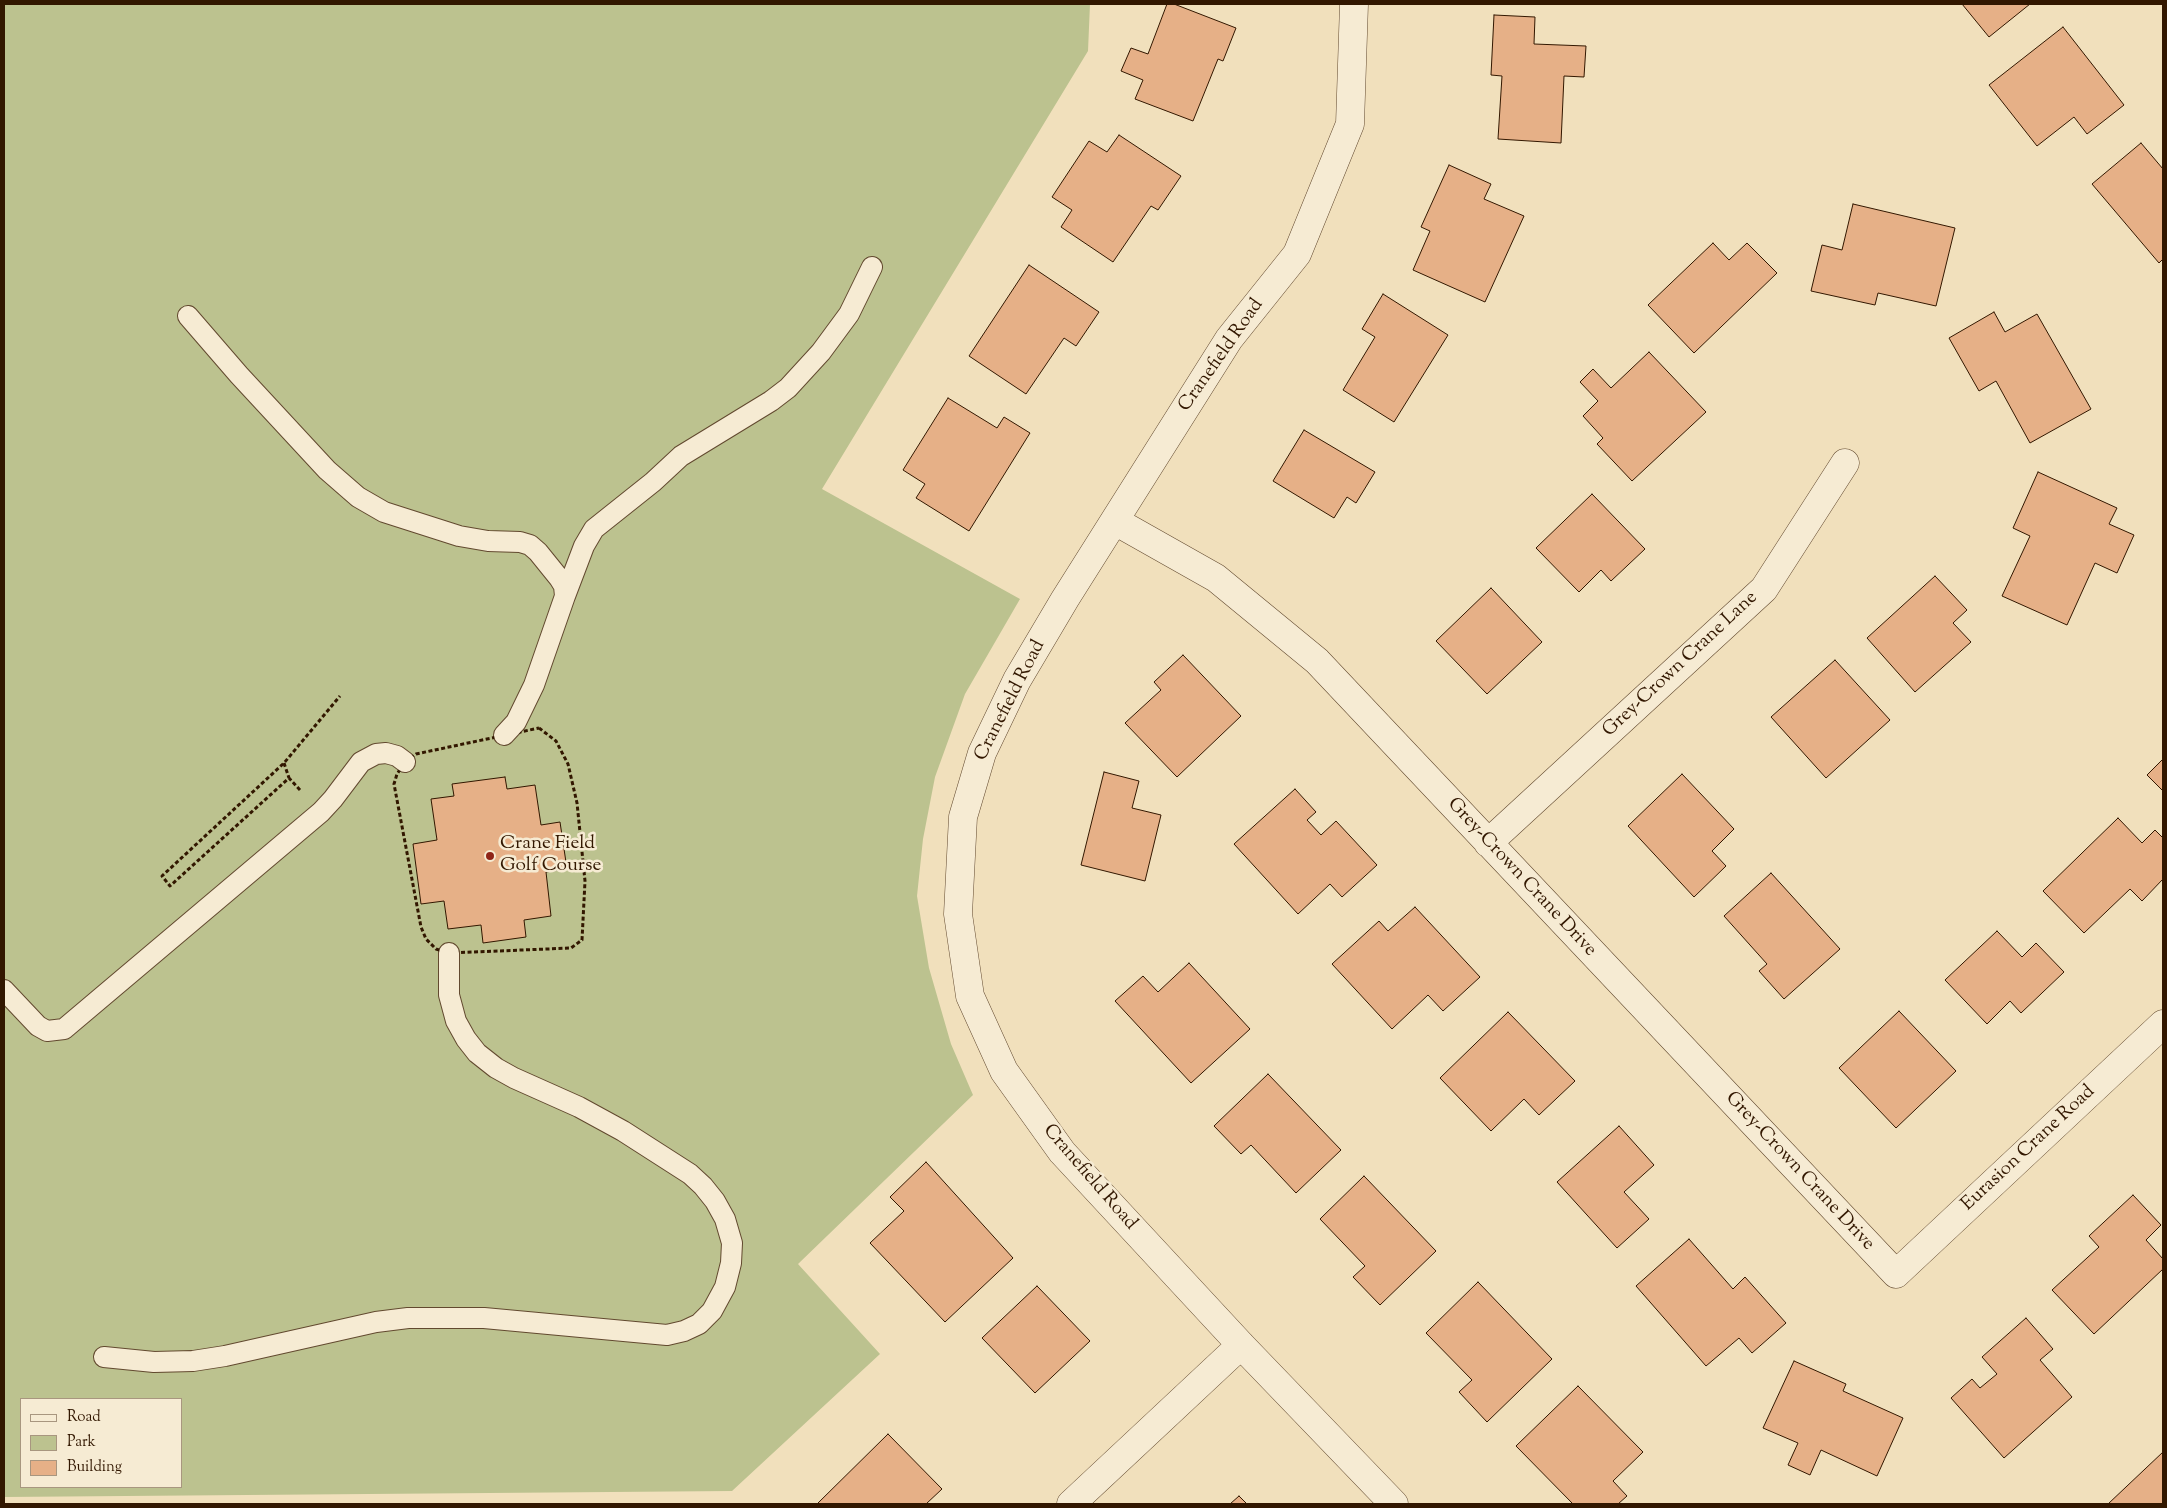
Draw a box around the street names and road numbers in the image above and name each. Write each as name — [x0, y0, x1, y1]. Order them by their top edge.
street label: Cranefield Road — [1175, 295, 1269, 417]
street label: Grey-Crown Crane Lane — [1599, 587, 1763, 743]
street label: Cranefield Road — [971, 637, 1051, 765]
street label: Grey-Crown Crane Drive — [1441, 794, 1601, 962]
street label: Eurasion Crane Road — [1957, 1081, 2101, 1217]
street label: Grey-Crown Crane Drive — [1719, 1088, 1879, 1256]
street label: Cranefield Road — [1037, 1121, 1141, 1235]

